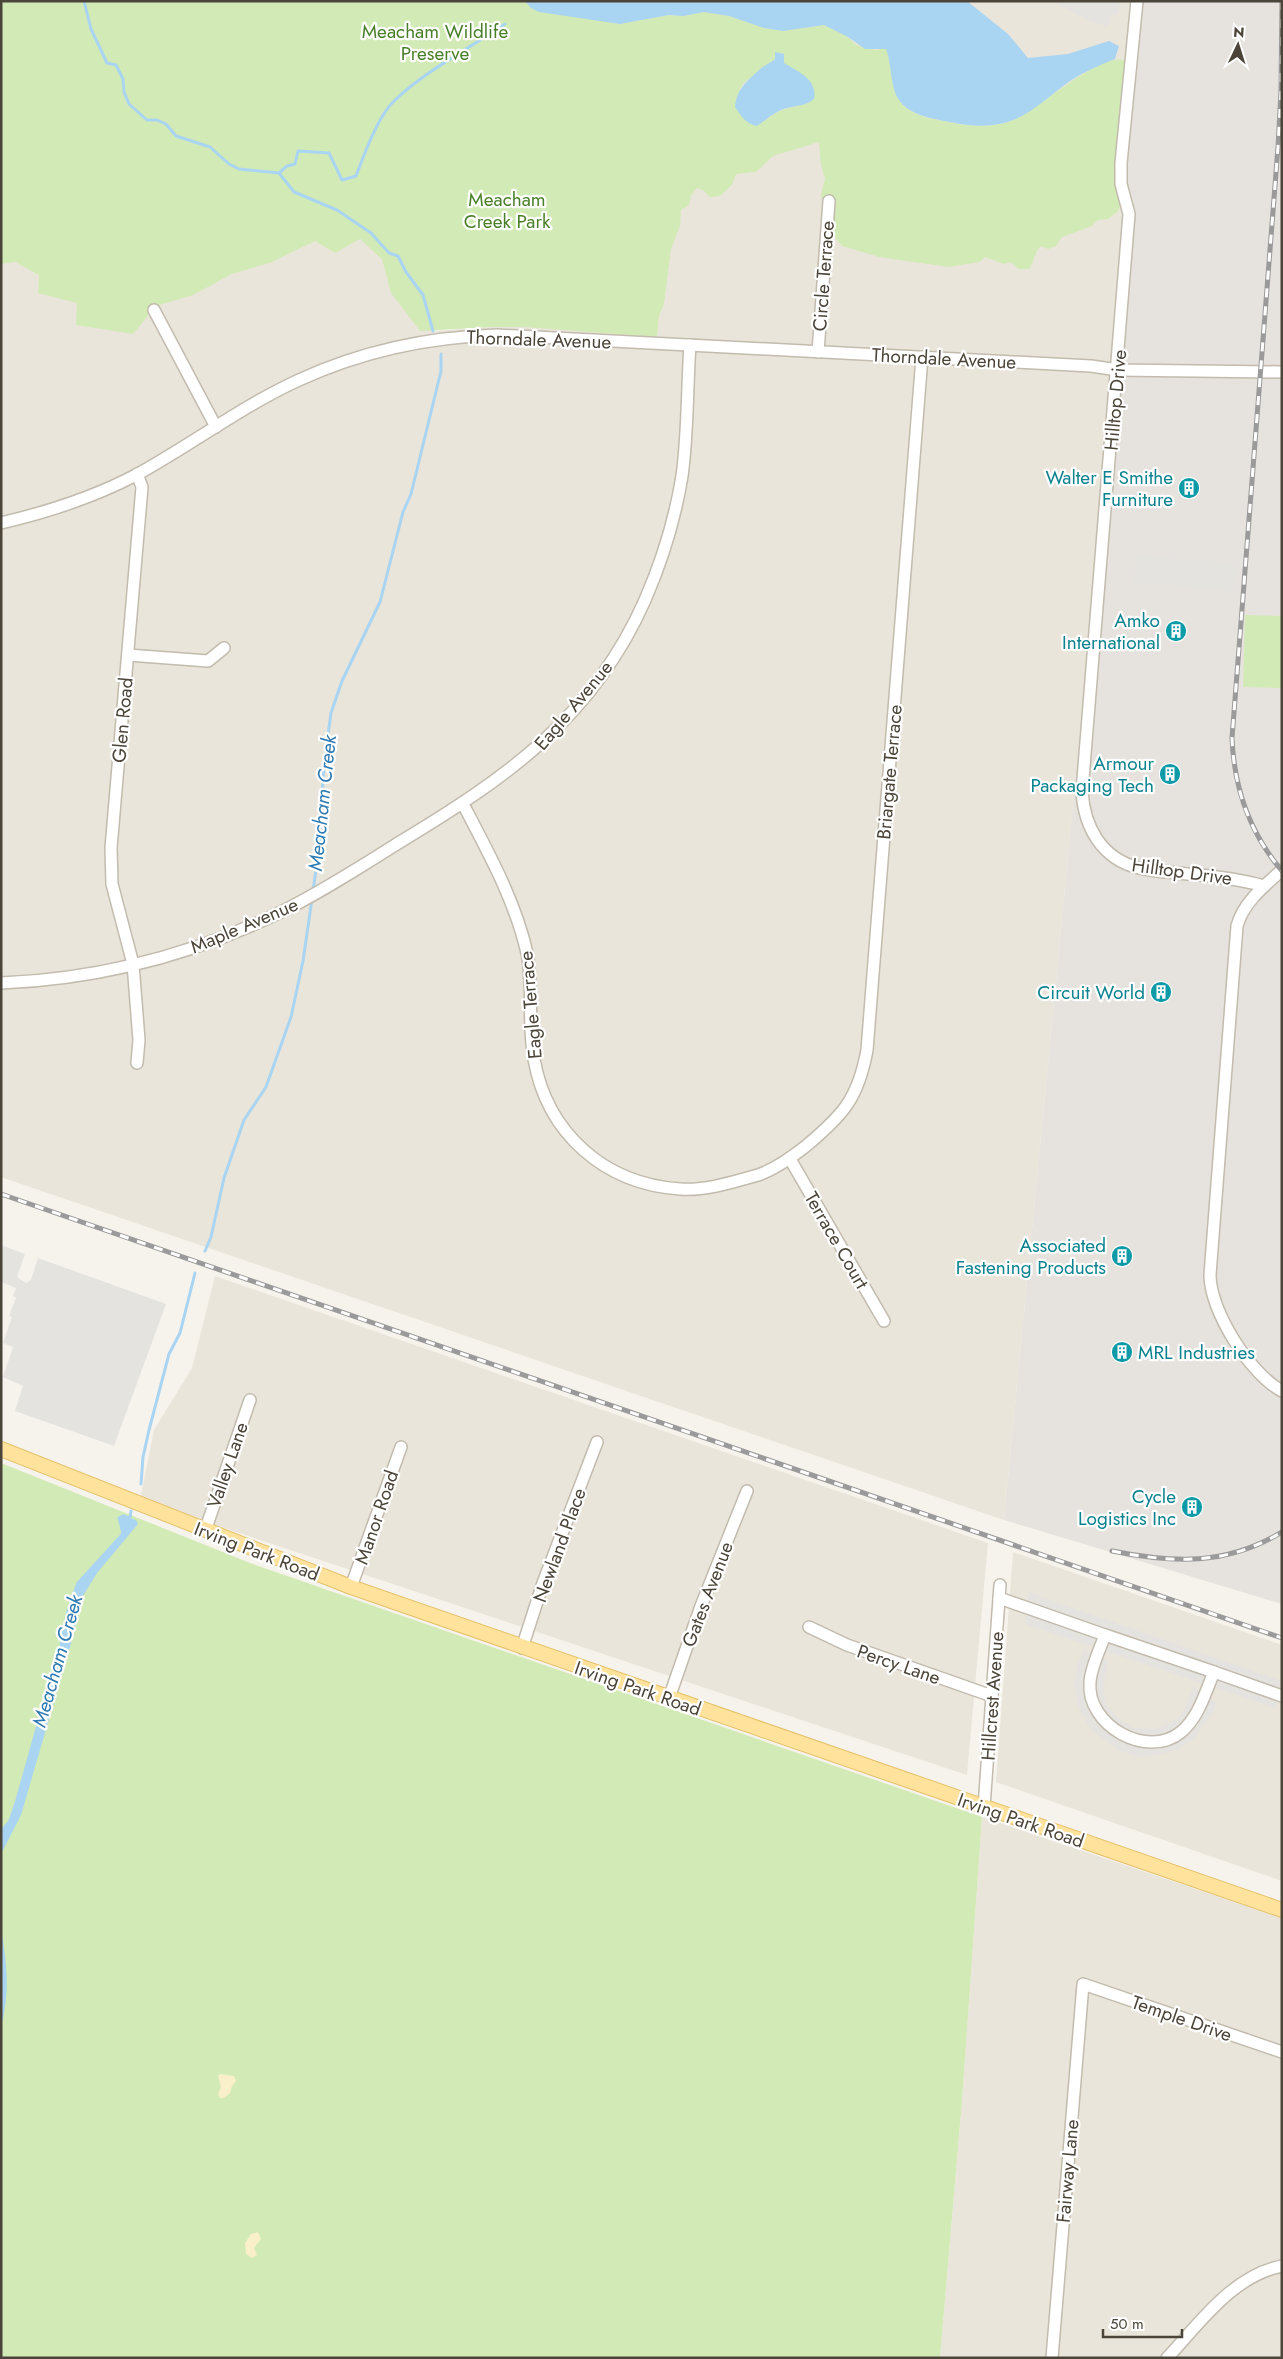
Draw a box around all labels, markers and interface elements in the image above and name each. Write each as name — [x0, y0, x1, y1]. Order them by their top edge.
park label: Meacham Wildlife Preserve — [362, 18, 508, 67]
north arrow — [1213, 20, 1263, 70]
text: N — [1233, 22, 1245, 42]
park label: Meacham Creek Park — [464, 186, 551, 235]
street label: Circle Terrace — [806, 220, 841, 332]
street label: Thorndale Avenue — [466, 323, 612, 356]
street label: Thorndale Avenue — [871, 341, 1017, 376]
street label: Hilltop Drive — [1098, 348, 1133, 452]
place label: Walter E Smithe Furniture — [1045, 464, 1173, 513]
building icon: Walter E Smithe Furniture — [1177, 476, 1201, 500]
place label: Amko International — [1062, 607, 1160, 656]
building icon: Amko International — [1164, 619, 1188, 643]
street label: Eagle Avenue — [528, 655, 619, 756]
street label: Glen Road — [105, 676, 140, 764]
street label: Briargate Terrace — [870, 703, 909, 841]
water label: Meacham Creek — [301, 732, 344, 873]
place label: Armour Packaging Tech — [1030, 750, 1154, 799]
building icon: Armour Packaging Tech — [1158, 762, 1182, 786]
street label: Hilltop Drive — [1130, 851, 1234, 892]
street label: Maple Avenue — [186, 891, 302, 960]
street label: Eagle Terrace — [512, 950, 549, 1060]
place label: Circuit World — [1037, 979, 1145, 1006]
building icon: Circuit World — [1149, 980, 1173, 1004]
street label: Terrace Court — [798, 1187, 875, 1294]
place label: Associated Fastening Products — [956, 1232, 1106, 1281]
building icon: Associated Fastening Products — [1110, 1244, 1134, 1268]
place label: MRL Industries — [1138, 1339, 1255, 1366]
building icon: MRL Industries — [1110, 1340, 1134, 1364]
street label: Valley Lane — [200, 1418, 255, 1512]
street label: Manor Road — [348, 1466, 405, 1568]
place label: Cycle Logistics Inc — [1078, 1483, 1176, 1532]
street label: Newland Place — [526, 1484, 593, 1606]
building icon: Cycle Logistics Inc — [1180, 1495, 1204, 1519]
street label: Irving Park Road — [190, 1515, 323, 1588]
street label: Gates Avenue — [675, 1537, 740, 1651]
water label: Meacham Creek — [25, 1590, 91, 1731]
street label: Hillcrest Avenue — [975, 1630, 1010, 1762]
street label: Percy Lane — [854, 1638, 944, 1691]
street label: Irving Park Road — [571, 1654, 705, 1723]
street label: Irving Park Road — [954, 1786, 1088, 1855]
street label: Temple Drive — [1128, 1989, 1236, 2048]
street label: Fairway Lane — [1050, 2118, 1085, 2224]
scale bar — [1103, 2306, 1182, 2338]
text: 50 m — [1110, 2313, 1144, 2335]

